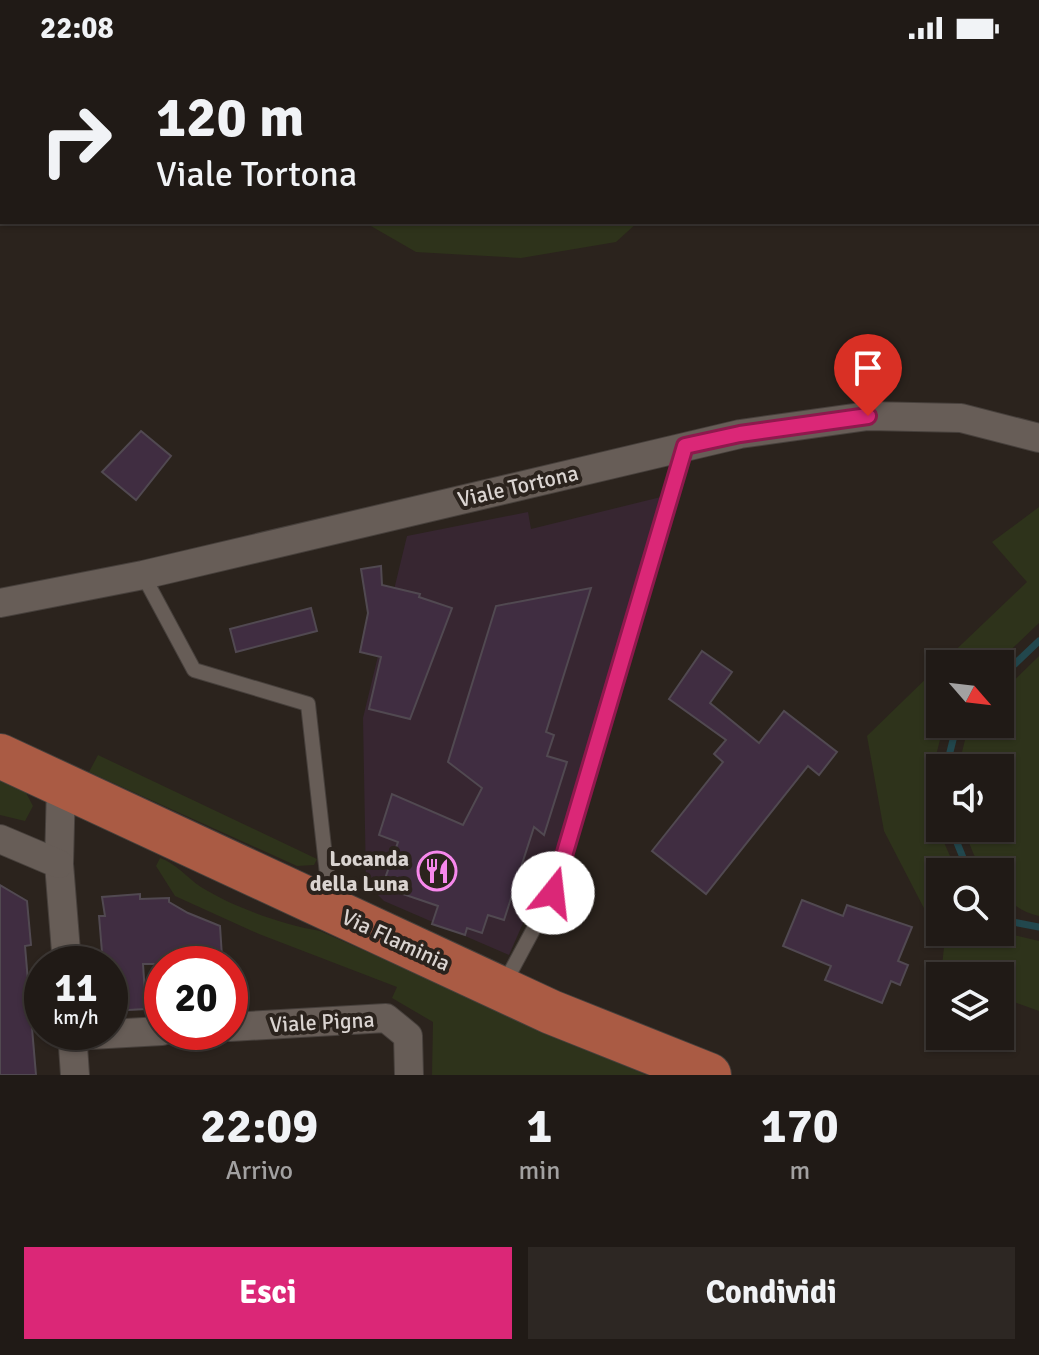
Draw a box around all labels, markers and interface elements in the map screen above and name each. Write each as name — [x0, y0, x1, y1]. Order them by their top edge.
text: 22:08 — [40, 10, 114, 47]
text: 120 m — [156, 83, 304, 152]
icon: right — [24, 88, 128, 192]
text: Viale Tortona — [156, 152, 357, 197]
pin — [834, 334, 902, 416]
icon: arrive — [846, 346, 890, 390]
street label: Viale Tortona — [455, 459, 581, 513]
north arrow — [926, 650, 1014, 738]
map controls — [926, 650, 1014, 1050]
button: sound — [926, 754, 1014, 842]
place label: Locanda della Luna — [310, 845, 409, 897]
restaurant icon: Locanda della Luna — [416, 850, 458, 892]
position arrow — [511, 851, 595, 935]
button: search — [926, 858, 1014, 946]
street label: Via Flaminia — [338, 903, 454, 977]
speed limit sign: 20 — [144, 946, 248, 1050]
button: layers — [926, 962, 1014, 1050]
text: 11 — [54, 963, 98, 1013]
text: km/h — [53, 1005, 99, 1030]
street label: Viale Pigna — [269, 1006, 375, 1038]
text: 22:09 — [200, 1097, 318, 1156]
text: 1 — [527, 1097, 552, 1156]
text: 170 — [761, 1097, 839, 1156]
text: Arrivo — [226, 1155, 293, 1187]
text: min — [519, 1155, 561, 1187]
text: m — [789, 1155, 810, 1187]
button: Esci — [24, 1247, 512, 1339]
button: Condividi — [528, 1247, 1015, 1339]

